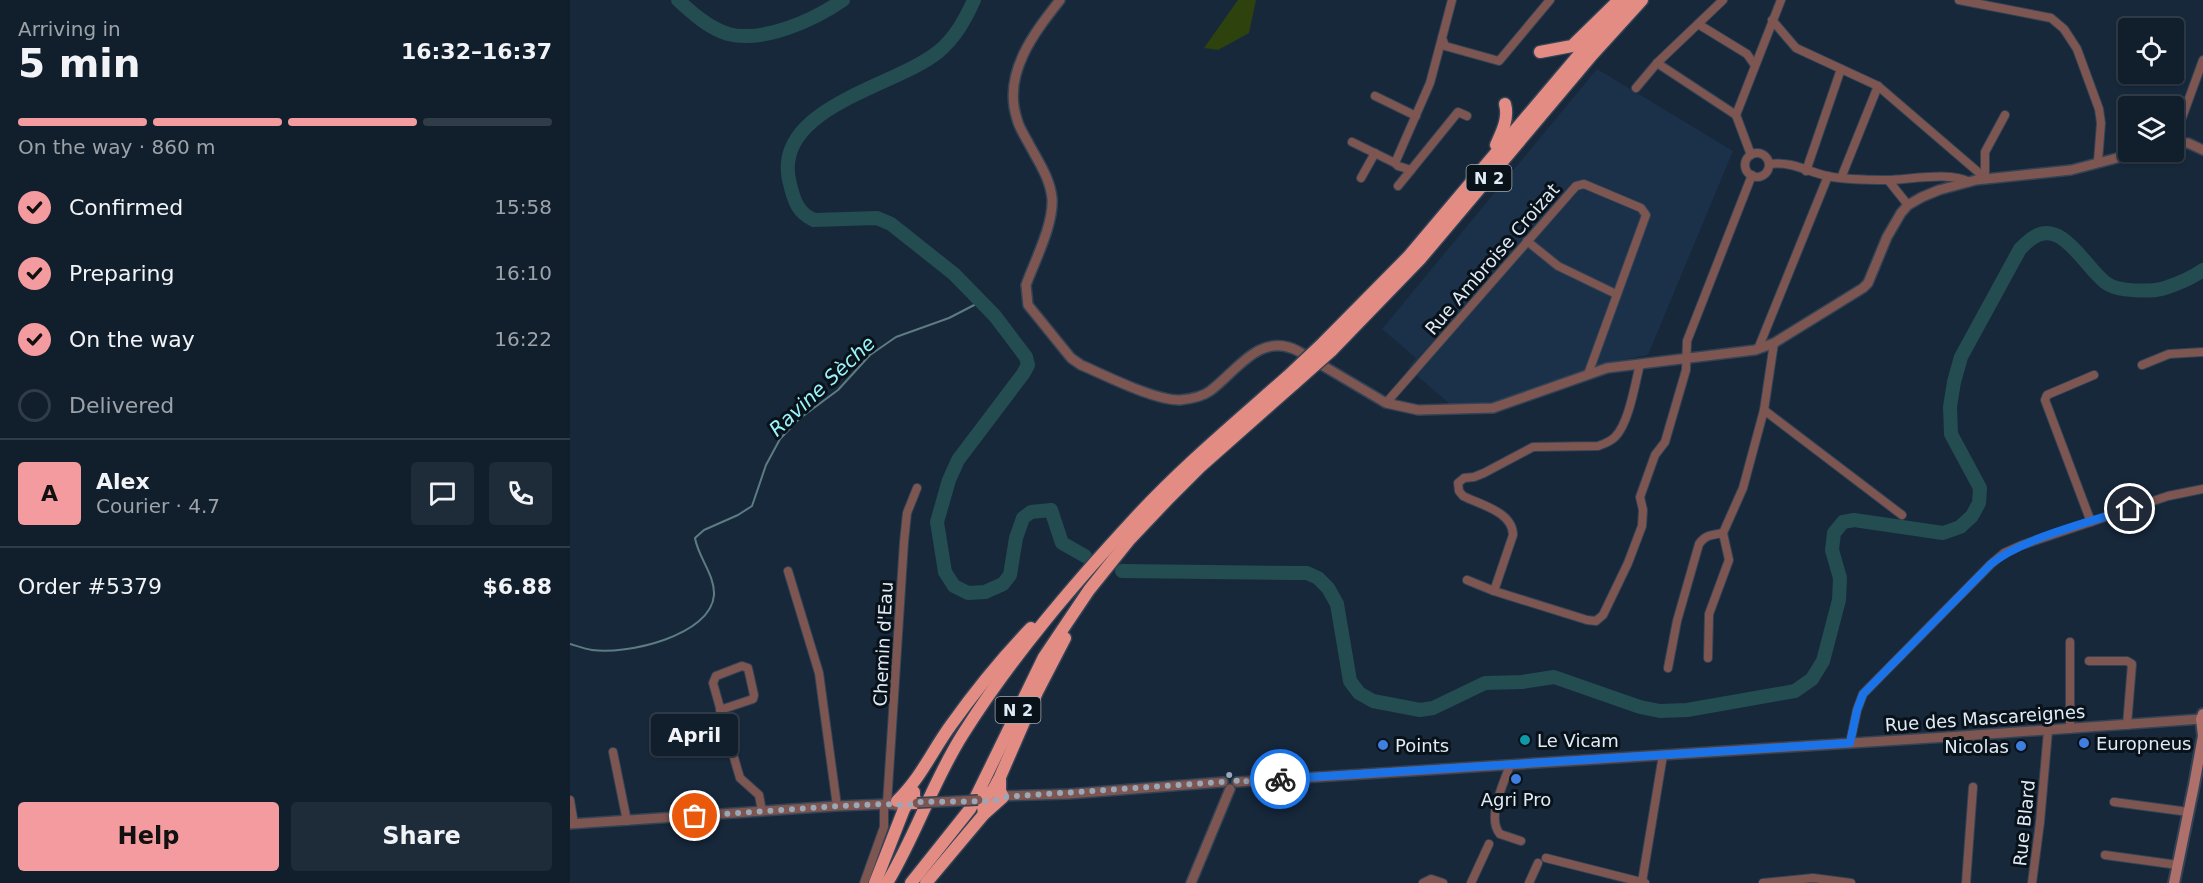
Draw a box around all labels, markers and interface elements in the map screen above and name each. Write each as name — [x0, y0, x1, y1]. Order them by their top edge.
text: Arriving in — [18, 17, 121, 41]
map controls — [2118, 18, 2184, 162]
button: locate — [2118, 18, 2184, 84]
text: 16:32–16:37 — [401, 39, 552, 64]
text: 5 min — [18, 41, 140, 86]
button: layers — [2118, 96, 2184, 162]
text: On the way · 860 m — [18, 135, 216, 159]
road number: N 2 — [1466, 165, 1512, 191]
street label: Rue Ambroise Croizat — [1421, 179, 1563, 339]
icon: check — [18, 191, 51, 224]
text: Confirmed — [69, 195, 183, 220]
text: 15:58 — [494, 195, 552, 219]
icon: check — [18, 257, 51, 290]
text: Preparing — [69, 261, 175, 286]
text: 16:10 — [494, 261, 552, 285]
icon: check — [18, 323, 51, 356]
text: On the way — [69, 327, 195, 352]
text: 16:22 — [494, 327, 552, 351]
water label: Ravine Sèche — [764, 331, 880, 441]
text: Delivered — [69, 393, 174, 418]
button: chat — [411, 462, 474, 525]
button: phone — [489, 462, 552, 525]
text: Alex — [96, 469, 150, 494]
text: A — [41, 481, 58, 506]
pin — [2104, 483, 2155, 534]
icon: home — [2113, 492, 2146, 525]
text: Courier · 4.7 — [96, 494, 220, 518]
text: Order #5379 — [18, 574, 162, 599]
text: $6.88 — [482, 574, 552, 599]
street label: Chemin d'Eau — [869, 581, 897, 707]
road number: N 2 — [996, 697, 1040, 723]
street label: Rue des Mascareignes — [1884, 701, 2086, 735]
callout: April — [652, 714, 738, 756]
text: April — [668, 723, 721, 747]
place label: Le Vicam — [1537, 730, 1619, 751]
marker: Le Vicam — [1518, 733, 1532, 747]
place label: Europneus — [2096, 733, 2192, 754]
place label: Points — [1395, 735, 1449, 756]
place label: Nicolas — [1944, 736, 2009, 757]
marker: Europneus — [2077, 736, 2091, 750]
marker: Points — [1376, 738, 1390, 752]
marker: Nicolas — [2014, 739, 2028, 753]
courier — [1250, 749, 1310, 809]
icon: bike — [1264, 763, 1297, 796]
marker: Agri Pro — [1509, 772, 1523, 786]
street label: Rue Blard — [2009, 779, 2039, 867]
place label: Agri Pro — [1481, 789, 1551, 810]
pin — [669, 790, 720, 841]
icon: bag — [678, 799, 711, 832]
button: Help — [18, 802, 279, 871]
button: Share — [291, 802, 552, 871]

